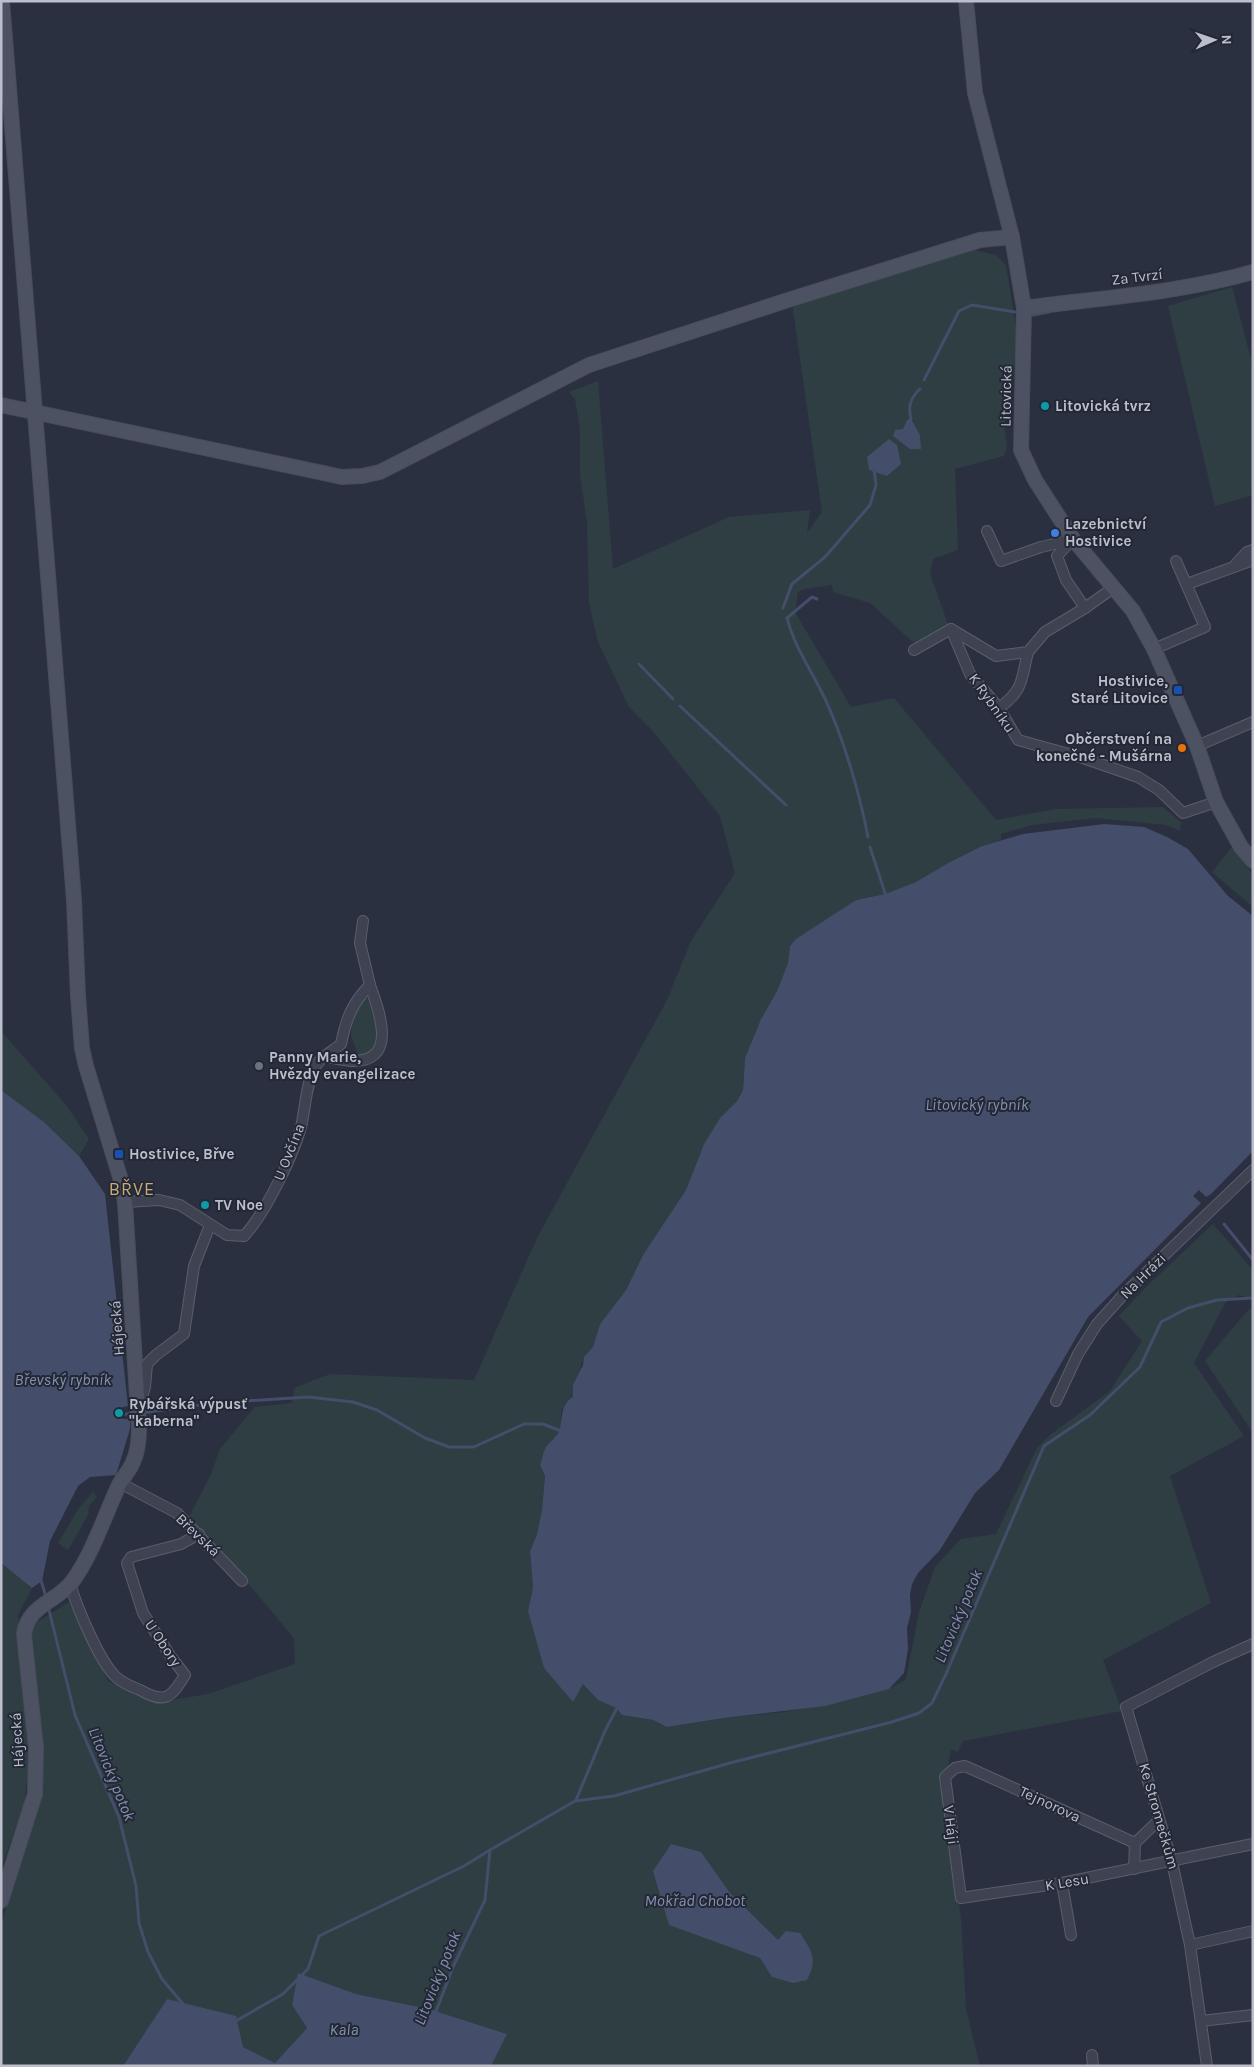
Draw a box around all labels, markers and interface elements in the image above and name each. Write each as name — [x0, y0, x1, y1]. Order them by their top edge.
north arrow — [1189, 15, 1239, 65]
text: N — [1218, 34, 1235, 45]
street label: Za Tvrzí — [1110, 265, 1164, 289]
street label: Litovická — [996, 365, 1016, 427]
place label: Litovická tvrz — [1055, 397, 1151, 415]
marker: Litovická tvrz — [1039, 400, 1051, 412]
place label: Lazebnictví Hostivice — [1065, 515, 1148, 550]
marker: Lazebnictví Hostivice — [1049, 527, 1061, 539]
street label: K Rybníku — [965, 670, 1019, 736]
place label: Hostivice, Staré Litovice — [1071, 672, 1168, 707]
marker: Hostivice, Staré Litovice — [1172, 684, 1184, 696]
place label: Občerstvení na konečné - Mušárna — [1036, 730, 1172, 765]
marker: Občerstvení na konečné - Mušárna — [1176, 742, 1188, 754]
place label: Panny Marie, Hvězdy evangelizace — [269, 1048, 415, 1083]
marker: Panny Marie, Hvězdy evangelizace — [253, 1060, 265, 1072]
water label: Litovický rybník — [925, 1095, 1030, 1114]
street label: U Ovčína — [269, 1121, 309, 1183]
place label: Hostivice, Břve — [129, 1145, 234, 1163]
marker: Hostivice, Břve — [113, 1148, 125, 1160]
district label: BŘVE — [109, 1178, 155, 1200]
place label: TV Noe — [215, 1196, 263, 1214]
marker: TV Noe — [199, 1199, 211, 1211]
street label: Na Hrázi — [1116, 1249, 1170, 1303]
street label: Hájecká — [106, 1300, 128, 1356]
water label: Břevský rybník — [15, 1370, 112, 1389]
place label: Rybářská výpusť "kaberna" — [129, 1395, 247, 1430]
marker: Rybářská výpusť "kaberna" — [113, 1407, 125, 1419]
street label: Břevská — [172, 1510, 224, 1560]
water label: Litovický potok — [930, 1566, 986, 1665]
street label: U Obory — [141, 1616, 185, 1670]
street label: Hájecká — [7, 1712, 27, 1768]
water label: Litovický potok — [85, 1724, 140, 1824]
street label: Ke Stromečkům — [1135, 1761, 1183, 1871]
street label: Tejnorova — [1017, 1782, 1083, 1826]
street label: V Háji — [940, 1804, 962, 1846]
street label: K Lesu — [1044, 1869, 1090, 1895]
water label: Mokřad Chobot — [645, 1891, 746, 1910]
water label: Litovický potok — [410, 1928, 465, 2028]
water label: Kala — [330, 2020, 358, 2039]

